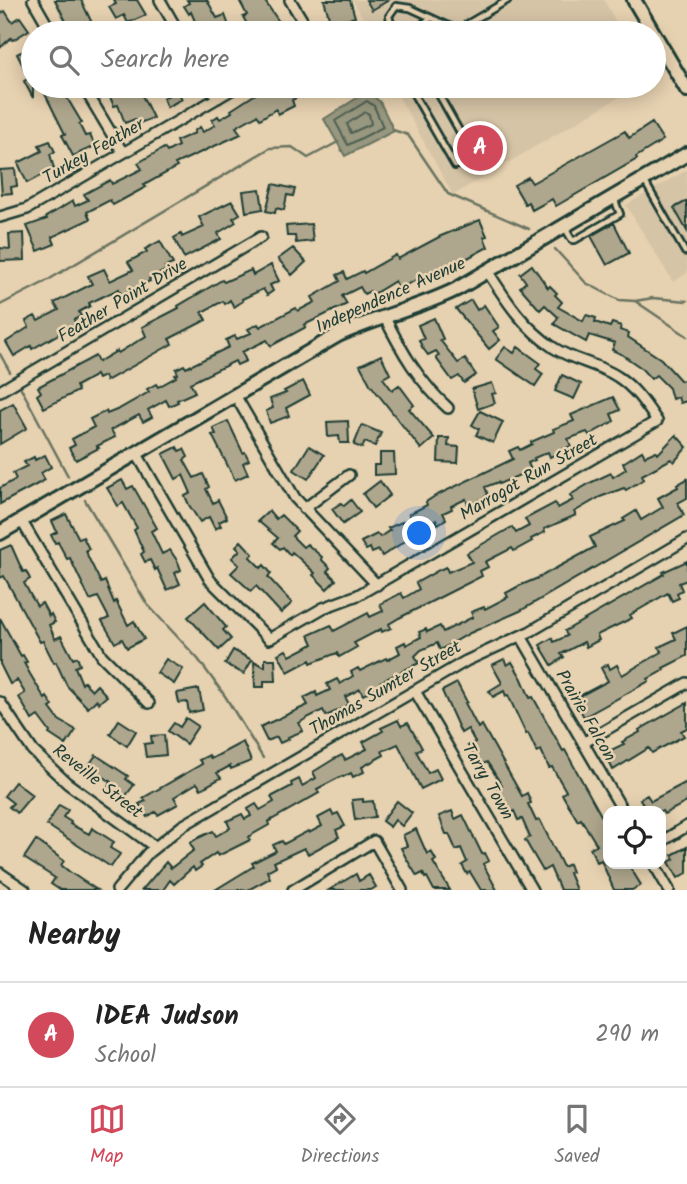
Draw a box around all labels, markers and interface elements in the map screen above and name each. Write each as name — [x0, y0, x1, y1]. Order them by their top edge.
search box — [21, 21, 666, 98]
text: Search here — [101, 39, 229, 81]
icon: search — [45, 41, 83, 79]
street label: Turkey Feather — [38, 111, 151, 193]
pin: A — [457, 122, 503, 174]
street label: Independence Avenue — [311, 250, 471, 342]
street label: Feather Point Drive — [52, 251, 194, 351]
street label: Marrogot Run Street — [455, 426, 604, 529]
your location — [402, 516, 436, 550]
street label: Thomas Sumter Street — [304, 633, 468, 744]
street label: Prairie Falcon — [547, 665, 623, 767]
street label: Reveille Street — [45, 737, 149, 827]
street label: Tarry Town — [453, 738, 521, 826]
map controls — [603, 806, 666, 869]
button: locate — [603, 806, 666, 869]
text: Nearby — [28, 912, 120, 960]
text: IDEA Judson — [95, 996, 239, 1038]
text: A — [44, 1017, 58, 1053]
text: 290 m — [595, 1017, 659, 1053]
text: School — [95, 1038, 156, 1074]
tab: Map — [88, 1100, 126, 1172]
tab: Directions — [301, 1100, 379, 1172]
tab: Saved — [554, 1100, 599, 1172]

